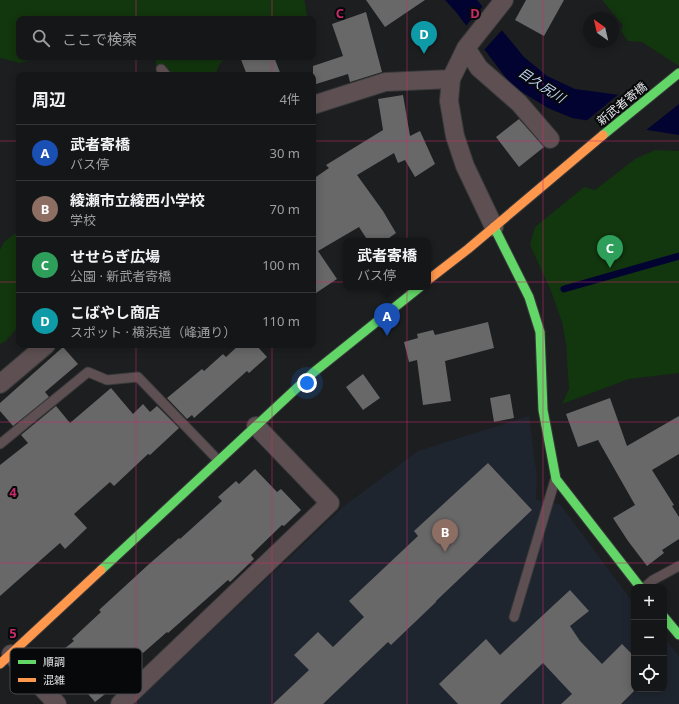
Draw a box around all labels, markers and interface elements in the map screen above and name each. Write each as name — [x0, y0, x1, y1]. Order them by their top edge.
text: C — [336, 4, 344, 22]
text: D — [470, 4, 480, 22]
north arrow — [583, 12, 619, 48]
search box — [16, 16, 316, 60]
pin: D — [411, 21, 437, 54]
icon: search — [30, 27, 52, 49]
text: ここで検索 — [62, 29, 137, 49]
water label: 目久尻川 — [515, 63, 570, 108]
street label: 新武者寄橋 — [593, 78, 650, 129]
text: 周辺 — [32, 88, 66, 111]
text: 4件 — [280, 90, 300, 108]
text: 武者寄橋 — [70, 134, 130, 154]
text: A — [41, 144, 50, 162]
text: 30 m — [270, 144, 300, 162]
text: バス停 — [70, 155, 109, 173]
text: 綾瀬市立綾西小学校 — [70, 190, 205, 210]
text: B — [41, 200, 49, 218]
text: 70 m — [270, 200, 300, 218]
text: 学校 — [70, 211, 96, 229]
pin: C — [597, 235, 623, 268]
popup — [343, 238, 431, 290]
text: 武者寄橋 — [357, 245, 417, 265]
text: せせらぎ広場 — [70, 246, 160, 266]
text: C — [41, 256, 49, 274]
text: 100 m — [262, 256, 300, 274]
text: バス停 — [357, 266, 396, 284]
text: 公園 · 新武者寄橋 — [70, 267, 171, 285]
text: こばやし商店 — [70, 302, 160, 322]
pin: A — [374, 303, 400, 336]
text: D — [40, 312, 50, 330]
text: 110 m — [262, 312, 300, 330]
text: スポット · 横浜道（峰通り） — [70, 323, 236, 341]
your location — [297, 373, 317, 393]
text: 4 — [9, 483, 17, 501]
pin: B — [432, 519, 458, 552]
map controls — [631, 584, 667, 692]
button: + — [631, 584, 667, 620]
button: − — [631, 620, 667, 656]
text: 5 — [9, 624, 17, 642]
legend — [10, 648, 142, 694]
text: 順調 — [43, 654, 65, 669]
button: locate — [631, 656, 667, 692]
text: 混雑 — [43, 672, 65, 687]

